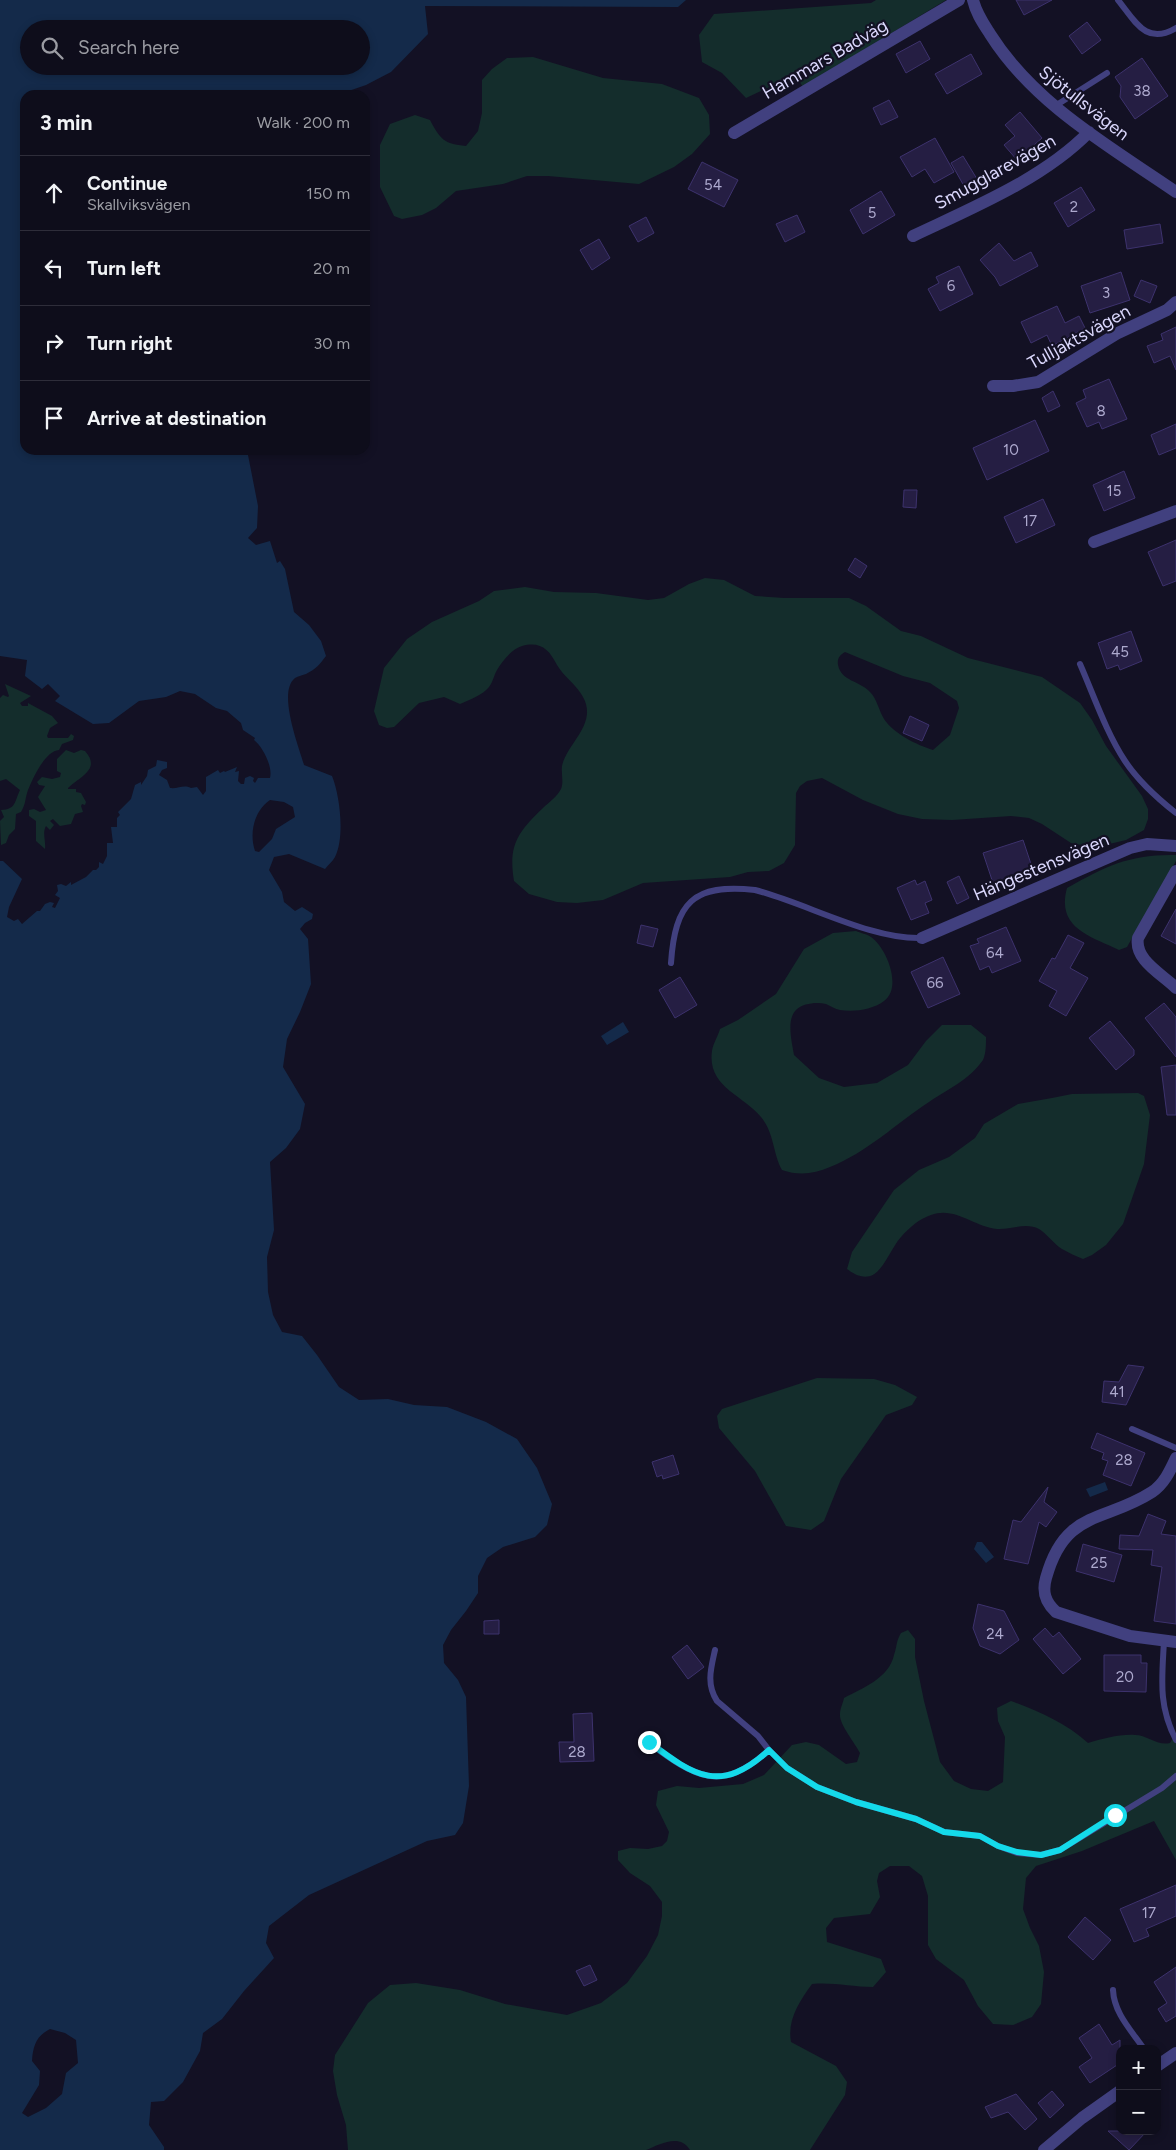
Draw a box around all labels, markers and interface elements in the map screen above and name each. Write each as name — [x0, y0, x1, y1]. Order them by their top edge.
street label: Hammars Badväg — [758, 14, 892, 104]
search box — [20, 20, 370, 75]
icon: search — [38, 34, 66, 62]
text: Search here — [78, 36, 180, 59]
street label: Sjötullsvägen — [1034, 61, 1134, 145]
house number: 38 — [1133, 82, 1151, 100]
text: 3 min — [40, 110, 92, 135]
text: Walk · 200 m — [257, 113, 350, 132]
street label: Smugglarevägen — [930, 130, 1060, 214]
text: Continue — [87, 172, 167, 195]
house number: 54 — [704, 176, 722, 194]
icon: ahead — [40, 179, 68, 207]
text: 150 m — [306, 184, 350, 203]
text: Skallviksvägen — [87, 195, 190, 214]
house number: 2 — [1070, 198, 1078, 216]
house number: 5 — [868, 204, 876, 222]
icon: left — [40, 254, 68, 282]
text: Turn left — [87, 257, 161, 280]
text: 20 m — [313, 259, 350, 278]
house number: 6 — [947, 277, 956, 295]
house number: 3 — [1102, 284, 1110, 302]
street label: Tulljaktsvägen — [1024, 300, 1134, 374]
icon: right — [40, 329, 68, 357]
text: Turn right — [87, 332, 173, 355]
text: 30 m — [313, 334, 350, 353]
house number: 8 — [1096, 402, 1106, 420]
icon: arrive — [40, 404, 68, 432]
text: Arrive at destination — [87, 407, 266, 430]
house number: 10 — [1003, 441, 1019, 459]
house number: 15 — [1107, 482, 1121, 500]
house number: 17 — [1023, 512, 1037, 530]
house number: 45 — [1111, 643, 1129, 661]
street label: Hängestensvägen — [970, 828, 1112, 906]
house number: 64 — [986, 944, 1004, 962]
house number: 66 — [927, 974, 944, 992]
house number: 41 — [1109, 1383, 1125, 1401]
house number: 28 — [1115, 1451, 1133, 1469]
house number: 25 — [1090, 1554, 1108, 1572]
house number: 24 — [986, 1625, 1004, 1643]
house number: 20 — [1116, 1668, 1134, 1686]
route end — [638, 1731, 661, 1754]
house number: 28 — [568, 1743, 586, 1761]
route start — [1104, 1804, 1127, 1827]
house number: 17 — [1142, 1904, 1156, 1922]
map controls — [1116, 2045, 1161, 2135]
button: + — [1116, 2045, 1161, 2090]
button: − — [1116, 2090, 1161, 2135]

